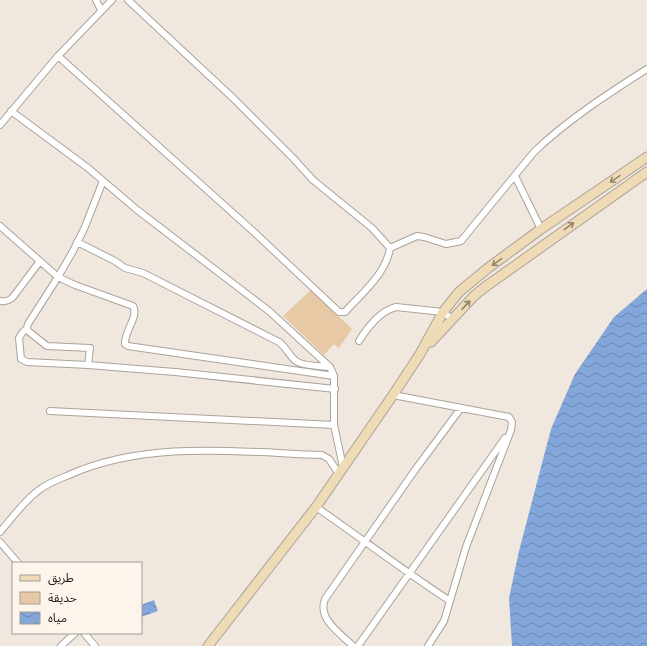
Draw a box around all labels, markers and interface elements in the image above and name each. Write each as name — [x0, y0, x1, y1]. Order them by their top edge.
one-way arrow — [610, 175, 621, 183]
one-way arrow — [564, 222, 575, 231]
one-way arrow — [491, 257, 502, 266]
one-way arrow — [461, 300, 471, 310]
legend — [12, 562, 142, 634]
text: طريق — [48, 568, 74, 587]
text: حديقة — [48, 588, 77, 607]
text: مياه — [48, 608, 67, 627]

